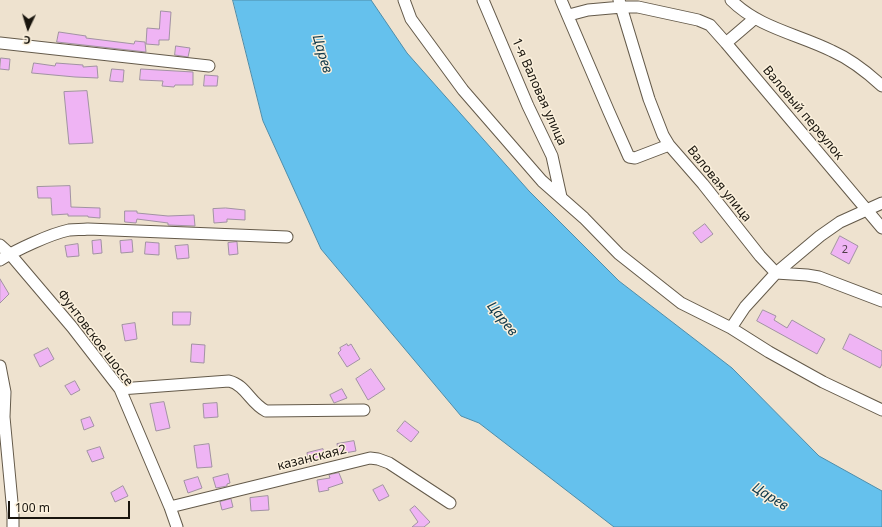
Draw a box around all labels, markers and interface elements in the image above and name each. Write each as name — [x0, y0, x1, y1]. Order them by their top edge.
north arrow — [8, 8, 48, 48]
text: С — [23, 33, 31, 48]
water label: Царев — [308, 33, 336, 75]
street label: 1-я Валовая улица — [508, 36, 570, 148]
street label: Валовый переулок — [759, 63, 847, 163]
street label: Валовая улица — [684, 143, 754, 225]
house number: 2 — [842, 243, 848, 257]
street label: Фунтовское шоссе — [54, 287, 136, 389]
water label: Царев — [483, 298, 521, 340]
street label: казанская2 — [276, 442, 348, 474]
water label: Царев — [749, 479, 791, 515]
scale bar — [10, 493, 132, 519]
text: 100 m — [15, 499, 50, 516]

